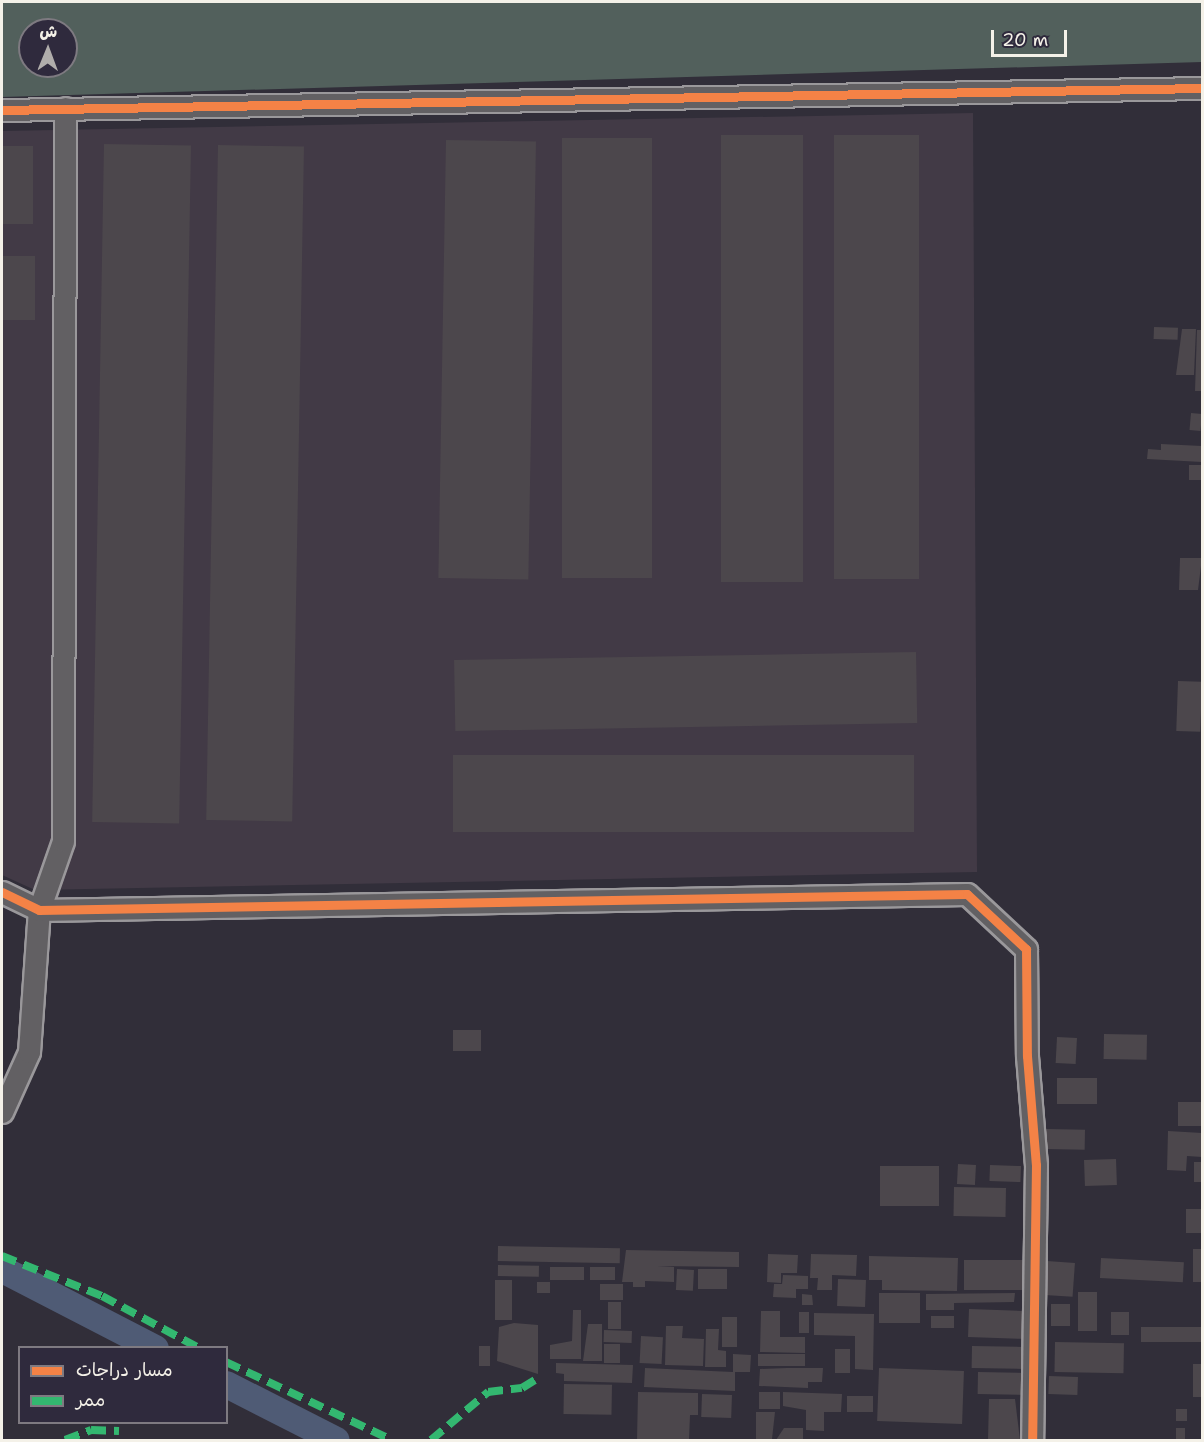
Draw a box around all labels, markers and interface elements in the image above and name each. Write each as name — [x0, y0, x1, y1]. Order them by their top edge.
north arrow — [18, 18, 78, 78]
scale bar — [994, 18, 1070, 56]
text: ش — [39, 21, 57, 42]
text: 20 m — [1002, 28, 1048, 52]
legend — [18, 1346, 228, 1424]
text: مسار دراجات — [76, 1358, 173, 1382]
text: ممر — [76, 1388, 105, 1412]

